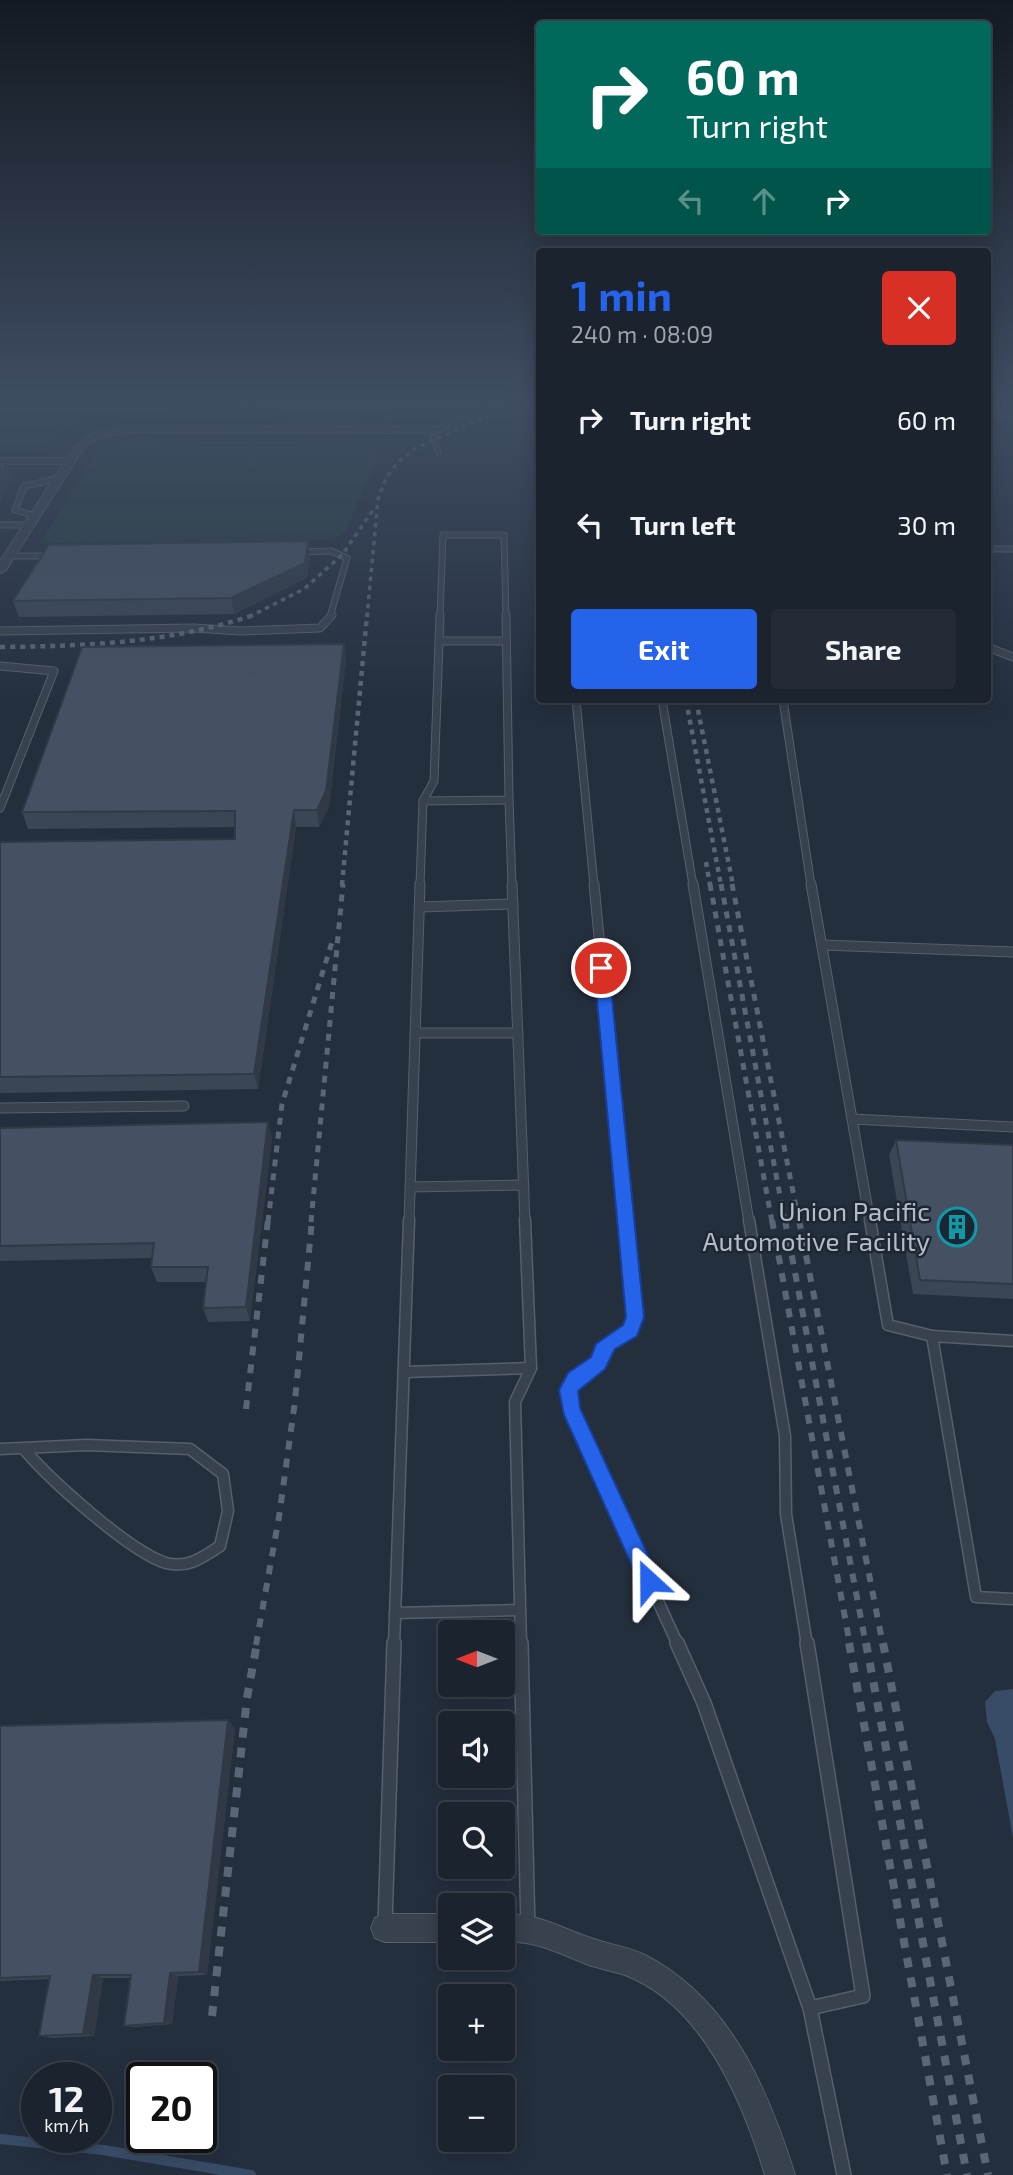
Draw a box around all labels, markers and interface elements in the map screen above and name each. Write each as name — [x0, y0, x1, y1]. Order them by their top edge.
text: 60 m — [686, 46, 800, 105]
icon: right — [571, 49, 662, 140]
text: Turn right — [686, 106, 828, 144]
icon: left — [672, 182, 710, 220]
icon: ahead — [745, 182, 783, 220]
icon: right — [818, 182, 856, 220]
text: 1 min — [571, 269, 672, 319]
button: close — [882, 271, 956, 345]
text: 240 m · 08:09 — [571, 320, 713, 348]
icon: right — [571, 401, 609, 439]
text: Turn right — [630, 404, 751, 435]
text: 60 m — [897, 404, 956, 435]
icon: left — [571, 506, 609, 544]
text: Turn left — [630, 509, 736, 540]
text: 30 m — [897, 509, 956, 540]
button: Exit — [571, 609, 757, 689]
button: Share — [771, 609, 956, 689]
pin — [571, 938, 631, 998]
icon: arrive — [582, 949, 620, 987]
place label: Union Pacific Automotive Facility — [702, 1195, 930, 1256]
building icon: Union Pacific Automotive Facility — [936, 1206, 978, 1248]
position arrow — [612, 1544, 686, 1618]
north arrow — [438, 1620, 514, 1698]
map controls — [438, 1620, 515, 2152]
button: sound — [438, 1711, 515, 1788]
button: search — [438, 1802, 515, 1879]
button: layers — [438, 1893, 515, 1970]
button: + — [438, 1984, 515, 2061]
speed limit sign: 20 — [126, 2062, 217, 2153]
button: − — [438, 2075, 515, 2152]
text: 12 — [49, 2077, 84, 2119]
text: km/h — [44, 2114, 89, 2136]

